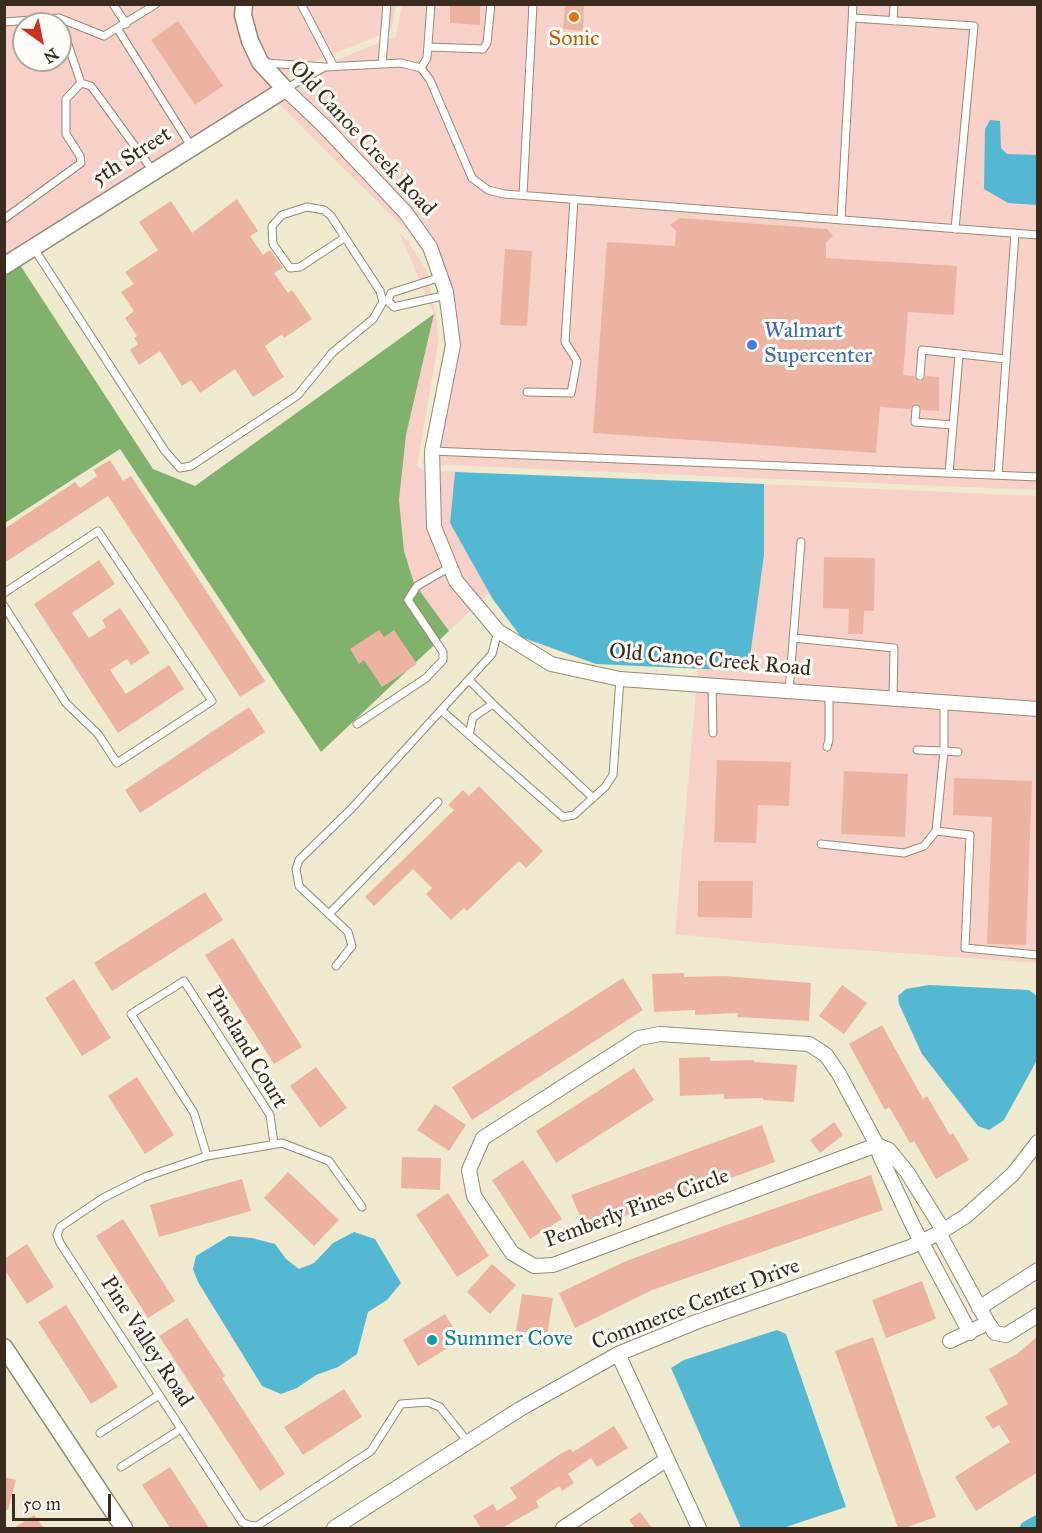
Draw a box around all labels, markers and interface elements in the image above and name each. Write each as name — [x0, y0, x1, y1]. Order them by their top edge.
marker: Sonic — [567, 10, 581, 24]
north arrow — [12, 12, 72, 72]
place label: Sonic — [548, 27, 600, 53]
text: N — [40, 44, 62, 67]
street label: Old Canoe Creek Road — [283, 56, 441, 222]
street label: 5th Street — [87, 122, 177, 192]
place label: Walmart Supercenter — [764, 319, 872, 370]
marker: Walmart Supercenter — [745, 338, 759, 352]
street label: Old Canoe Creek Road — [608, 639, 812, 683]
street label: Pineland Court — [199, 983, 293, 1113]
street label: Pemberly Pines Circle — [541, 1163, 733, 1255]
street label: Commerce Center Drive — [588, 1253, 804, 1357]
street label: Pine Valley Road — [94, 1272, 198, 1412]
place label: Summer Cove — [444, 1327, 573, 1353]
marker: Summer Cove — [425, 1333, 439, 1347]
scale bar — [15, 1482, 114, 1520]
text: 50 m — [23, 1493, 61, 1515]

